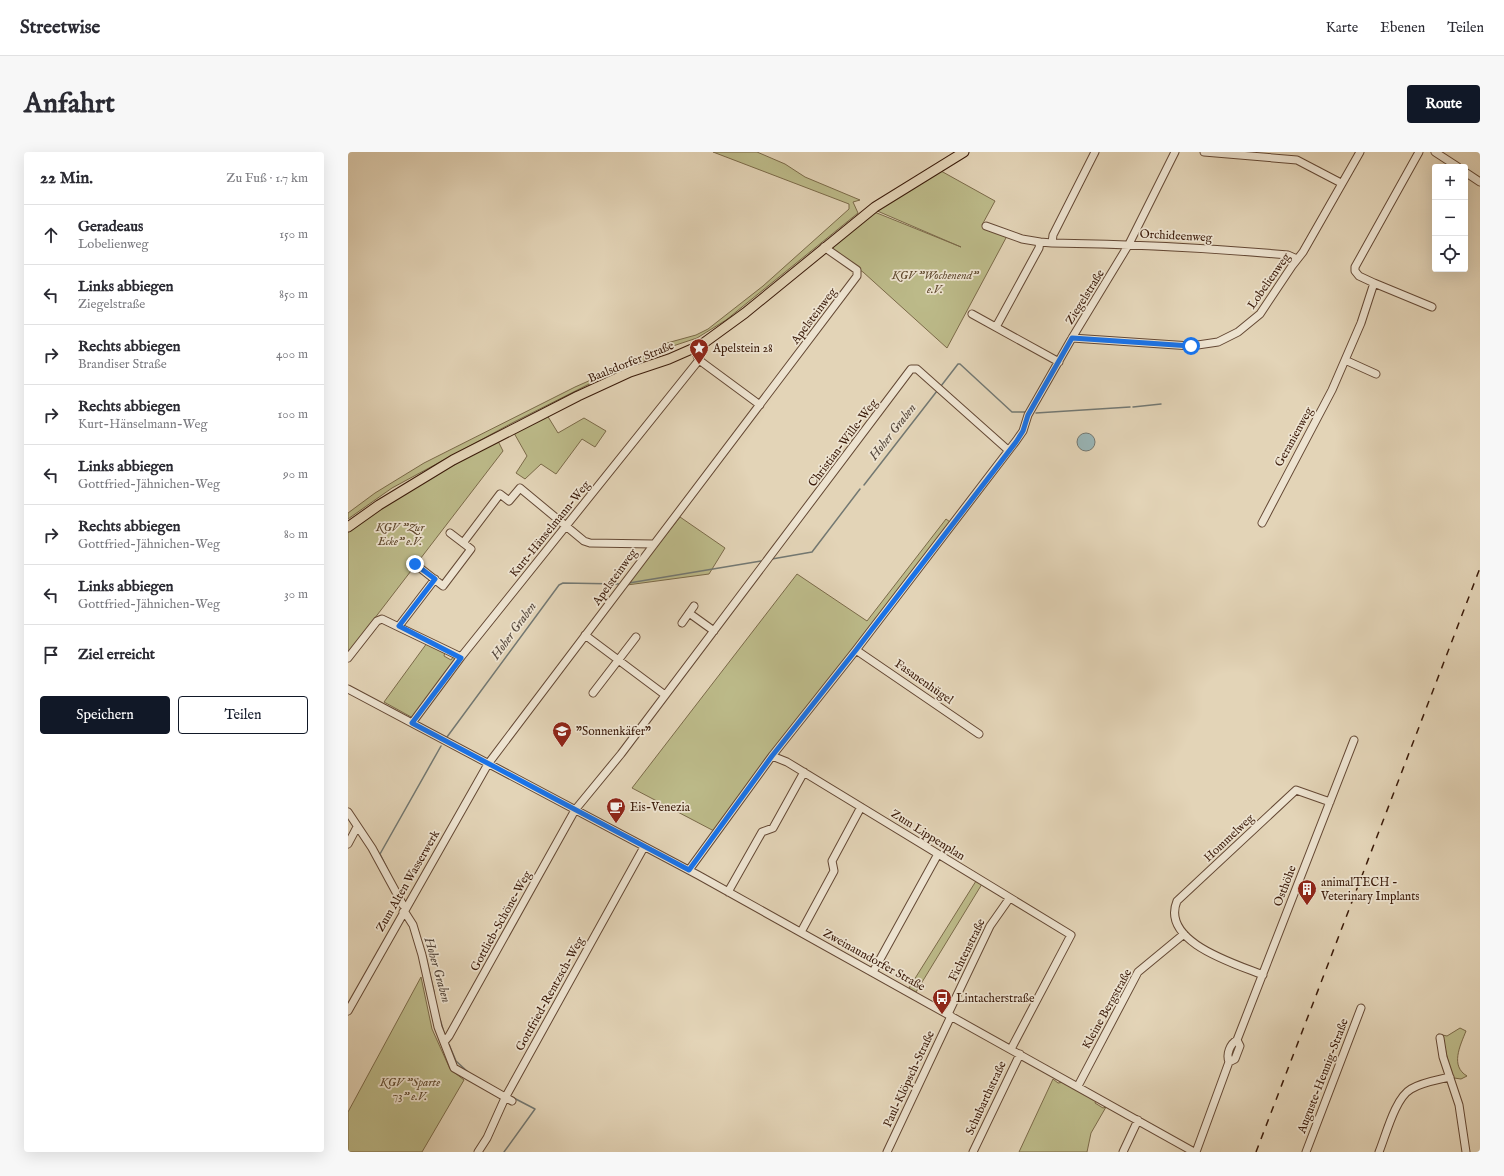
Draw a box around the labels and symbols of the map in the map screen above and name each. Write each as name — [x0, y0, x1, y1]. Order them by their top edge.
street label: Orchideenweg — [1139, 227, 1213, 245]
street label: Lobelienweg — [1244, 250, 1294, 312]
street label: Ziegelstraße — [1062, 266, 1108, 327]
park label: KGV "Wochenend" e.V. — [891, 268, 979, 297]
street label: Apelsteinweg — [787, 285, 841, 348]
place icon: Apelstein 28 — [688, 337, 710, 365]
route start — [1182, 337, 1200, 355]
street label: Baalsdorfer Straße — [586, 338, 677, 386]
place label: Apelstein 28 — [712, 341, 773, 357]
street label: Christian-Wille-Weg — [805, 396, 881, 490]
water label: Hoher Graben — [865, 400, 920, 464]
street label: Geranienweg — [1271, 404, 1317, 469]
street label: Kurt-Hänselmann-Weg — [507, 477, 594, 580]
park label: KGV "Zur Ecke" e.V. — [375, 520, 425, 549]
street label: Apelsteinweg — [589, 545, 642, 610]
route end — [406, 555, 424, 573]
water label: Hoher Graben — [487, 599, 541, 664]
street label: Fasanenhügel — [892, 656, 957, 708]
school or university icon: "Sonnenkäfer" — [551, 720, 573, 748]
place label: "Sonnenkäfer" — [576, 724, 651, 739]
cafe icon: Eis-Venezia — [605, 796, 627, 824]
place label: Eis-Venezia — [630, 800, 691, 815]
street label: Zum Lippenplan — [888, 806, 968, 865]
street label: Hommelweg — [1201, 811, 1258, 865]
street label: Zum Alten Wasserwerk — [373, 827, 444, 935]
street label: Osthöhe — [1270, 863, 1300, 909]
street label: Gottlieb-Schöne-Weg — [467, 868, 535, 974]
place label: animalTECH - Veterinary Implants — [1320, 875, 1420, 905]
building icon: animalTECH - Veterinary Implants — [1296, 878, 1318, 906]
street label: Fichtenstraße — [945, 916, 989, 984]
street label: Zweinaundorfer Straße — [820, 926, 928, 995]
water label: Hoher Graben — [419, 934, 454, 1005]
street label: Gottfried-Rentzsch-Weg — [512, 934, 588, 1054]
street label: Kleine Bergstraße — [1079, 966, 1135, 1052]
bus stop icon: Lintacherstraße — [931, 987, 953, 1015]
place label: Lintacherstraße — [956, 991, 1035, 1006]
street label: Auguste-Hennig-Straße — [1294, 1016, 1352, 1136]
street label: Paul-Klöpsch-Straße — [880, 1028, 939, 1130]
street label: Schubarthstraße — [962, 1058, 1010, 1137]
park label: KGV "Sparte 73" e.V. — [379, 1075, 440, 1104]

